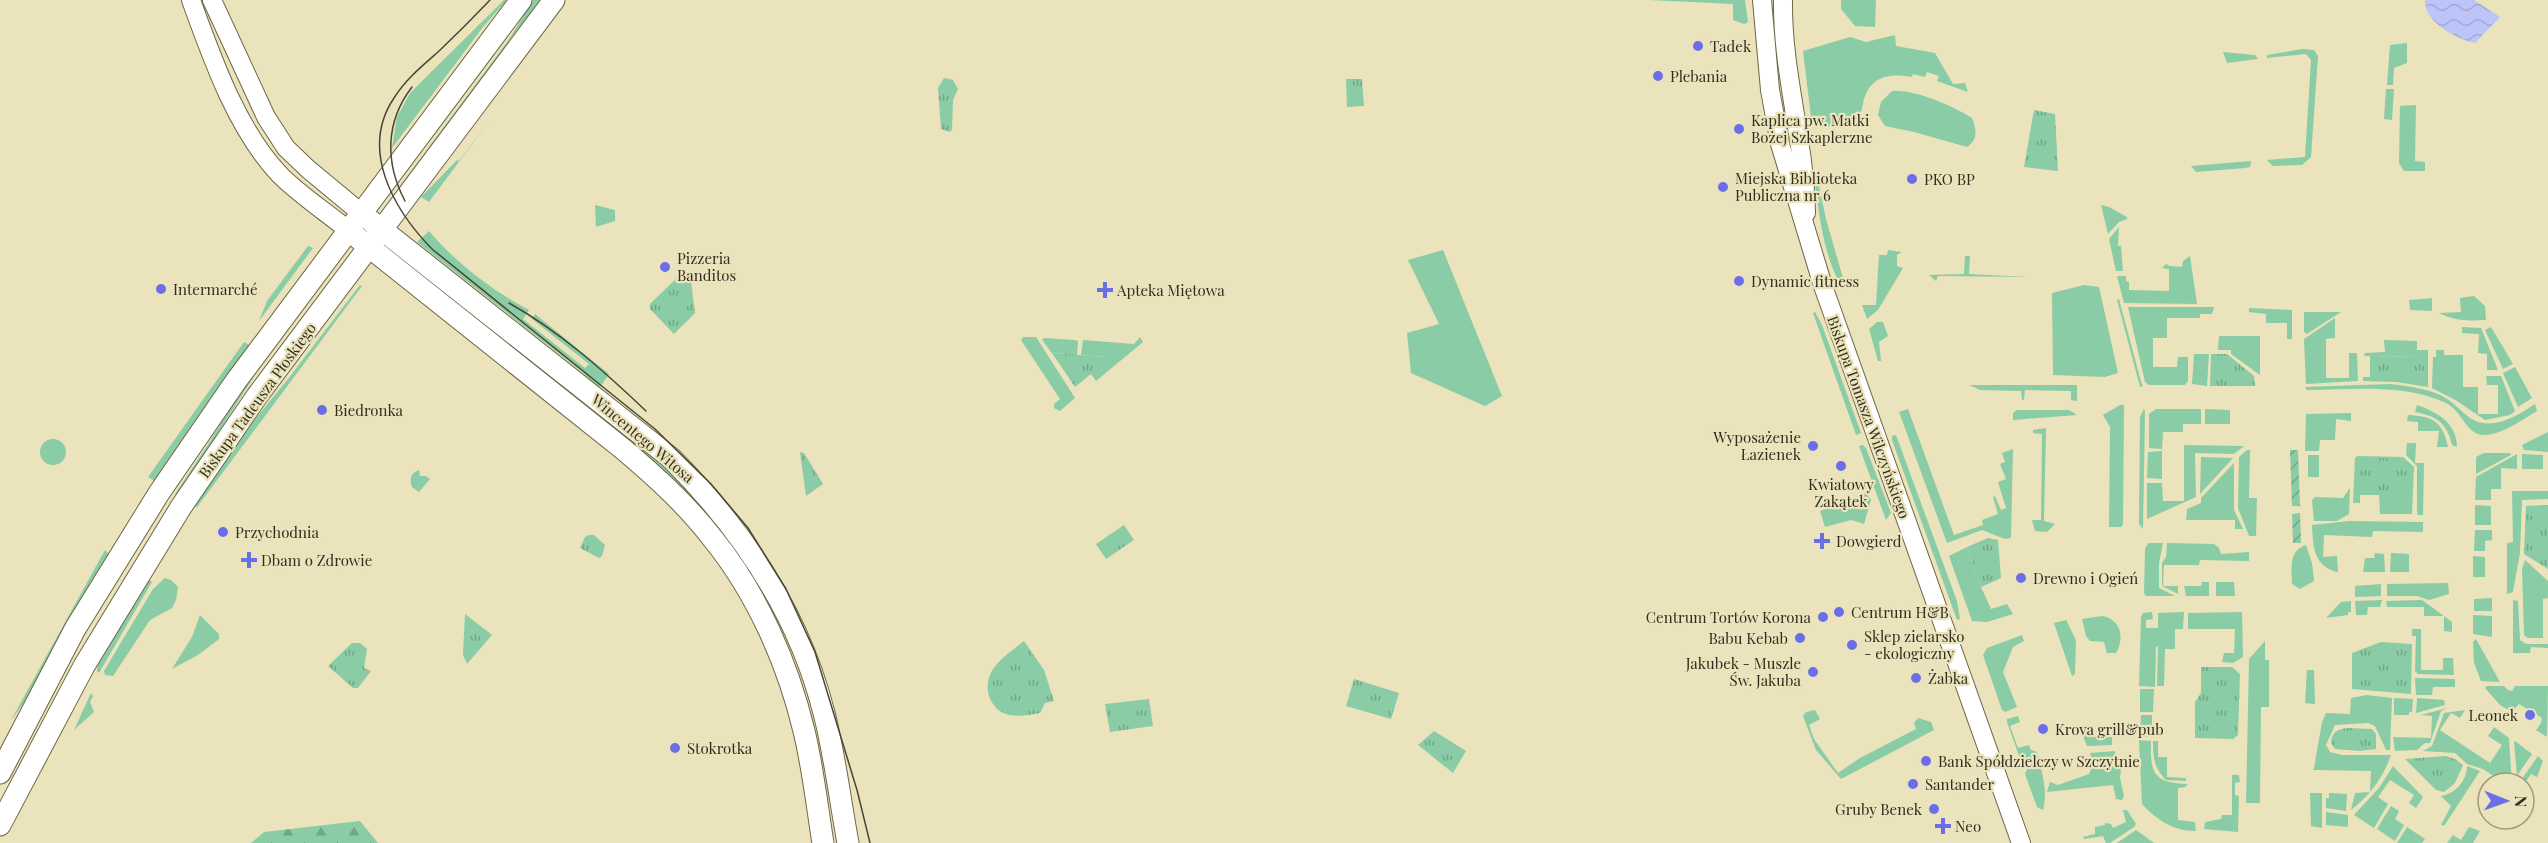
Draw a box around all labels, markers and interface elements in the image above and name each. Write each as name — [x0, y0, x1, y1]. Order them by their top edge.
place label: Tadek — [1710, 36, 1752, 56]
marker: Tadek — [1691, 39, 1705, 53]
place label: Plebania — [1670, 66, 1728, 86]
marker: Plebania — [1651, 69, 1665, 83]
place label: Kaplica pw. Matki Bożej Szkaplerzne — [1751, 110, 1873, 147]
marker: Kaplica pw. Matki Bożej Szkaplerzne — [1732, 122, 1746, 136]
place label: Miejska Biblioteka Publiczna nr 6 — [1735, 168, 1858, 205]
place label: PKO BP — [1924, 169, 1975, 189]
marker: PKO BP — [1905, 172, 1919, 186]
marker: Miejska Biblioteka Publiczna nr 6 — [1716, 180, 1730, 194]
place label: Pizzeria Banditos — [677, 248, 736, 285]
marker: Pizzeria Banditos — [658, 260, 672, 274]
place label: Dynamic fitness — [1751, 271, 1859, 291]
marker: Dynamic fitness — [1732, 274, 1746, 288]
place label: Intermarché — [173, 279, 257, 299]
place label: Apteka Miętowa — [1116, 280, 1225, 300]
marker: Intermarché — [154, 282, 168, 296]
marker: Apteka Miętowa — [1098, 283, 1112, 297]
street label: Biskupa Tomasza Wilczyńskiego — [1823, 313, 1915, 521]
street label: Biskupa Tadeusza Płoskiego — [194, 318, 320, 482]
street label: Wincentego Witosa — [587, 389, 699, 487]
place label: Biedronka — [334, 400, 404, 420]
marker: Biedronka — [315, 403, 329, 417]
place label: Wyposażenie Łazienek — [1712, 427, 1802, 464]
marker: Wyposażenie Łazienek — [1806, 439, 1820, 453]
marker: Kwiatowy Zakątek — [1834, 459, 1848, 473]
place label: Kwiatowy Zakątek — [1808, 474, 1874, 511]
place label: Przychodnia — [235, 522, 319, 542]
marker: Przychodnia — [216, 525, 230, 539]
place label: Dowgierd — [1836, 531, 1902, 551]
marker: Dowgierd — [1813, 532, 1831, 550]
place label: Dbam o Zdrowie — [261, 550, 372, 570]
marker: Dbam o Zdrowie — [242, 553, 256, 567]
place label: Drewno i Ogień — [2033, 568, 2138, 588]
marker: Drewno i Ogień — [2014, 571, 2028, 585]
place label: Centrum H&B — [1851, 602, 1949, 622]
marker: Centrum H&B — [1832, 605, 1846, 619]
place label: Centrum Tortów Korona — [1646, 607, 1812, 627]
marker: Centrum Tortów Korona — [1816, 610, 1830, 624]
place label: Sklep zielarsko - ekologiczny — [1864, 626, 1964, 663]
place label: Babu Kebab — [1709, 628, 1788, 648]
marker: Babu Kebab — [1793, 631, 1807, 645]
marker: Sklep zielarsko - ekologiczny — [1845, 638, 1859, 652]
place label: Jakubek - Muszle Św. Jakuba — [1685, 653, 1802, 690]
marker: Jakubek - Muszle Św. Jakuba — [1806, 665, 1820, 679]
place label: Żabka — [1928, 668, 1969, 688]
marker: Żabka — [1909, 671, 1923, 685]
place label: Leonek — [2469, 705, 2519, 725]
marker: Leonek — [2523, 708, 2537, 722]
place label: Krova grill&pub — [2055, 719, 2164, 739]
marker: Krova grill&pub — [2036, 722, 2050, 736]
place label: Stokrotka — [687, 738, 753, 758]
marker: Stokrotka — [668, 741, 682, 755]
place label: Bank Spółdzielczy w Szczytnie — [1938, 751, 2140, 771]
marker: Bank Spółdzielczy w Szczytnie — [1919, 754, 1933, 768]
north arrow — [2476, 771, 2536, 831]
place label: Santander — [1925, 774, 1995, 794]
marker: Santander — [1906, 777, 1920, 791]
text: N — [2511, 795, 2532, 808]
place label: Gruby Benek — [1835, 799, 1923, 819]
marker: Gruby Benek — [1927, 802, 1941, 816]
place label: Neo — [1955, 816, 1981, 836]
marker: Neo — [1936, 819, 1950, 833]

